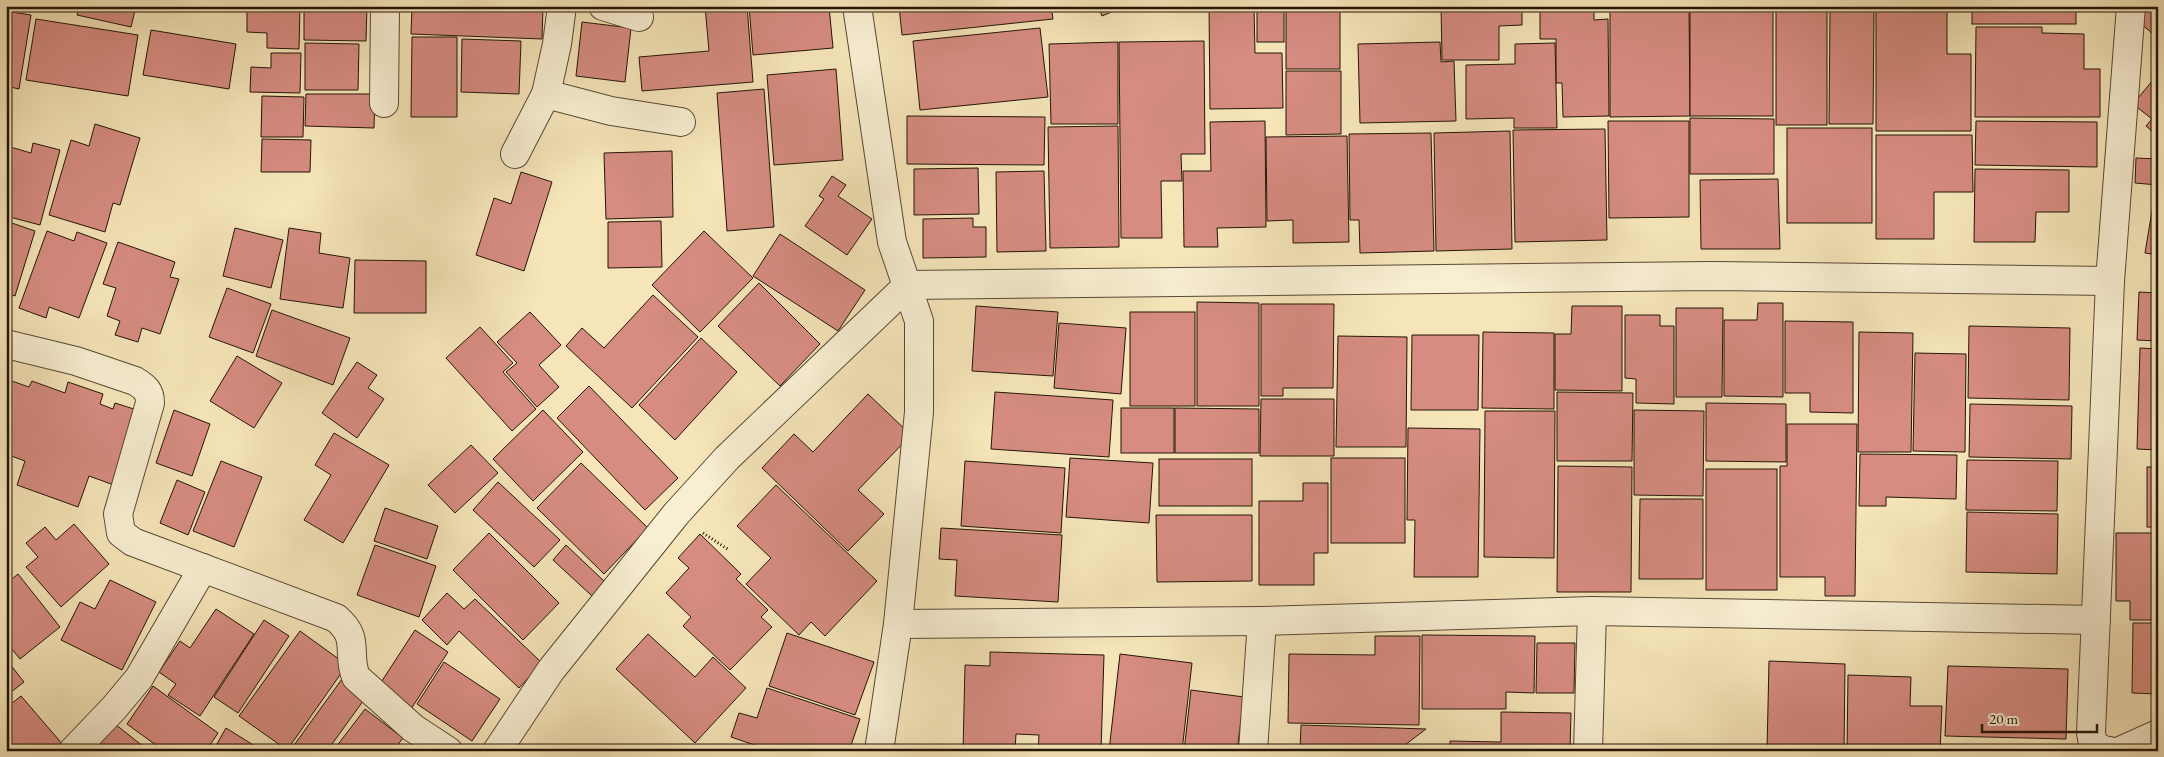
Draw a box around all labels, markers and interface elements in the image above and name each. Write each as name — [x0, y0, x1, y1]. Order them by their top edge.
scale bar — [1982, 702, 2096, 734]
text: 20 m — [1989, 709, 2018, 728]

